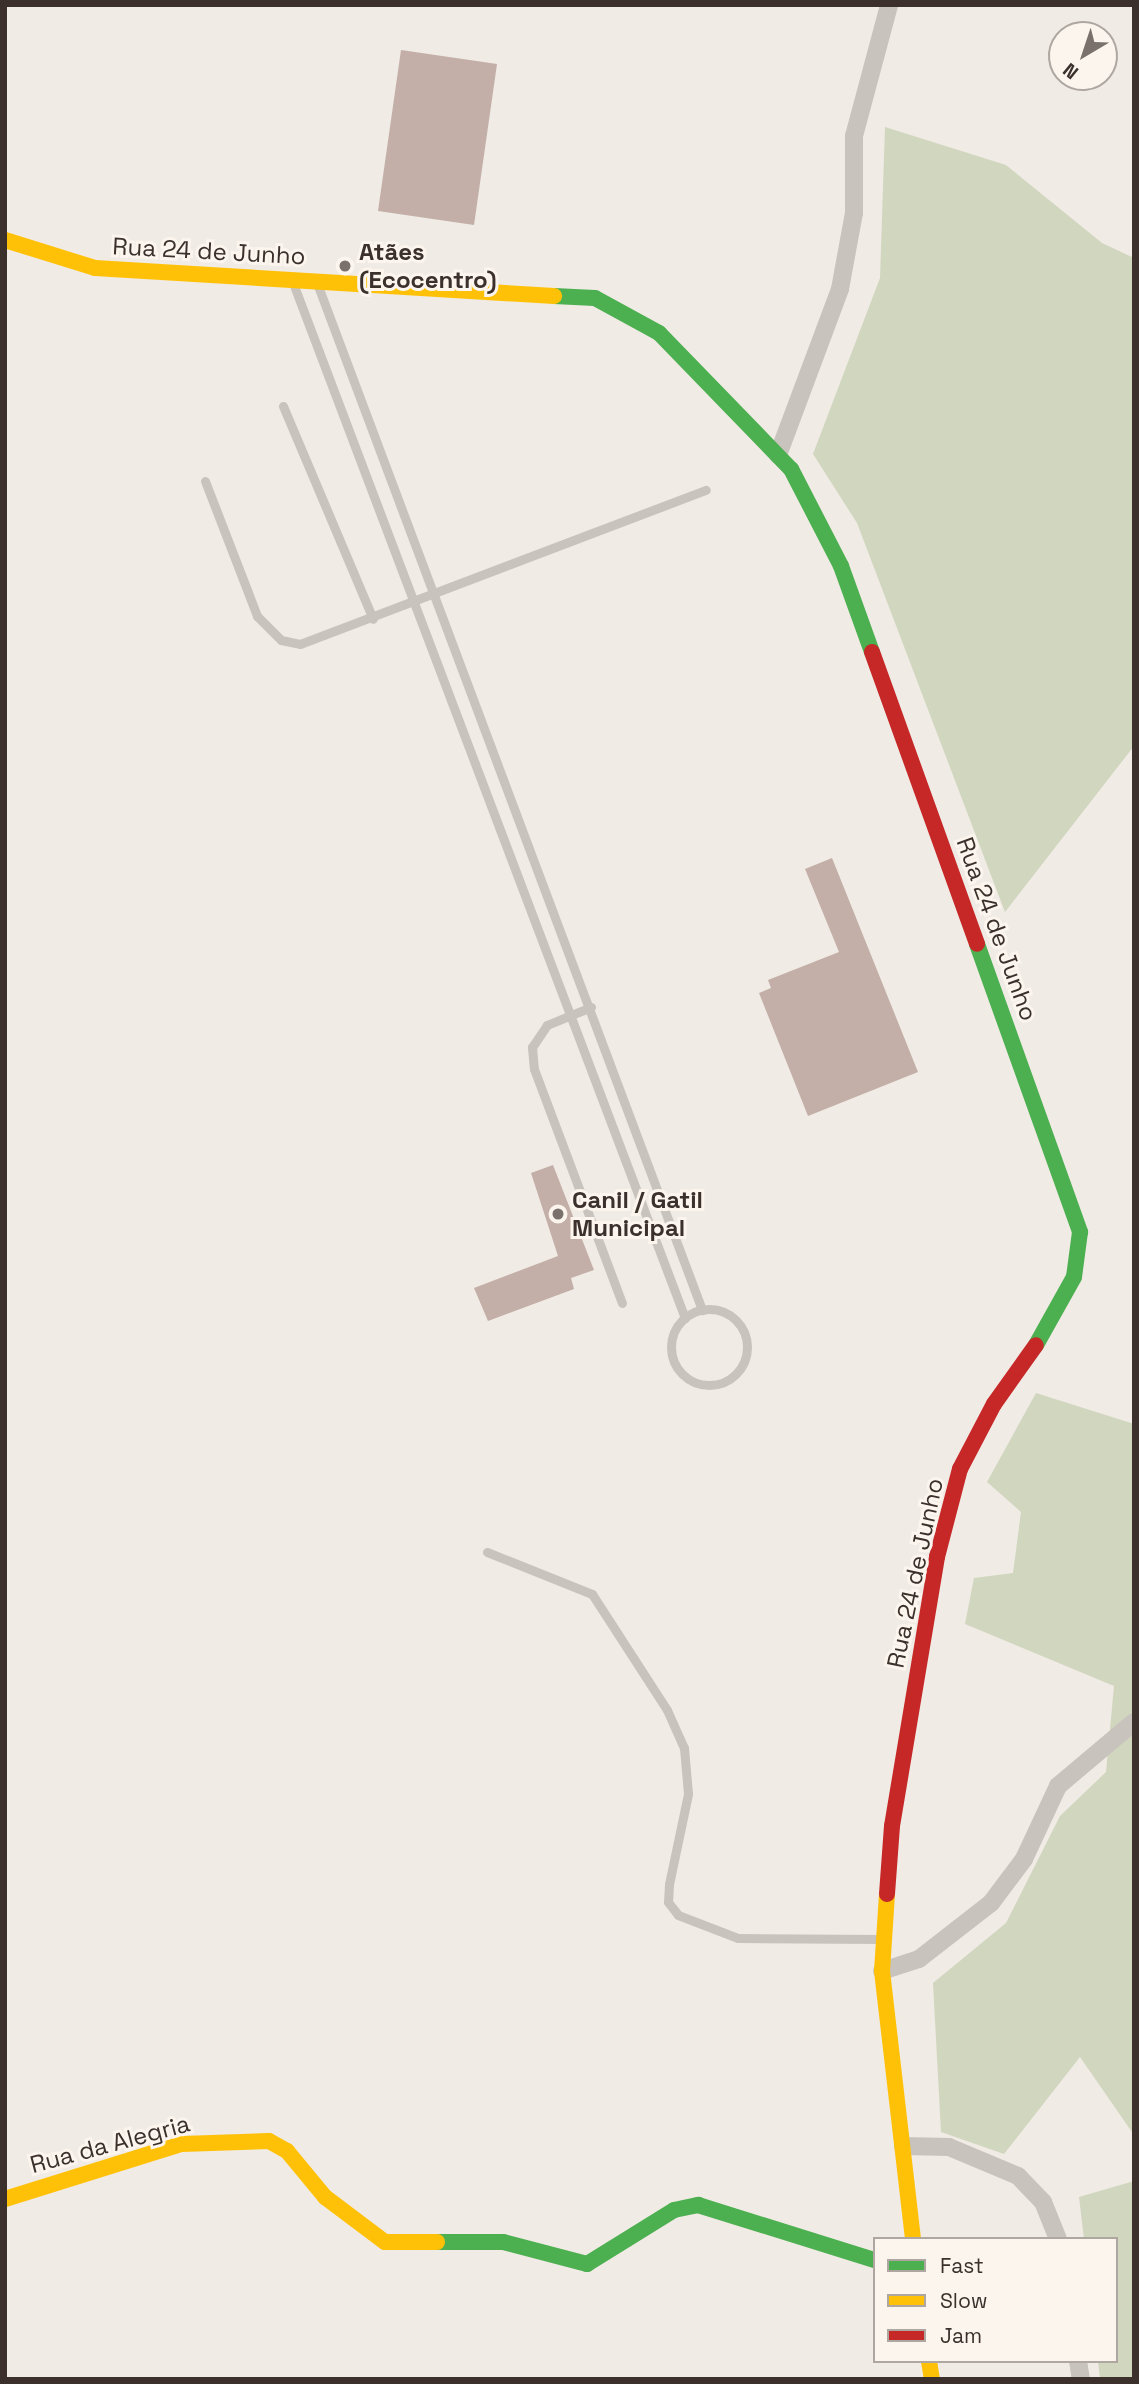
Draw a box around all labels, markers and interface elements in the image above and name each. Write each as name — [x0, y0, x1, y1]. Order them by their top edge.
north arrow — [1048, 21, 1118, 91]
text: N — [1058, 57, 1084, 85]
street label: Rua 24 de Junho — [112, 232, 306, 270]
place label: Atães (Ecocentro) — [359, 238, 497, 294]
marker: Atães (Ecocentro) — [337, 258, 353, 274]
street label: Rua 24 de Junho — [950, 833, 1044, 1025]
place label: Canil / Gatil Municipal — [572, 1186, 703, 1242]
marker: Canil / Gatil Municipal — [550, 1206, 566, 1222]
street label: Rua 24 de Junho — [881, 1476, 949, 1670]
street label: Rua da Alegria — [27, 2109, 193, 2179]
legend — [873, 2237, 1118, 2363]
text: Fast — [940, 2252, 984, 2279]
text: Slow — [940, 2287, 988, 2314]
text: Jam — [940, 2322, 982, 2349]

